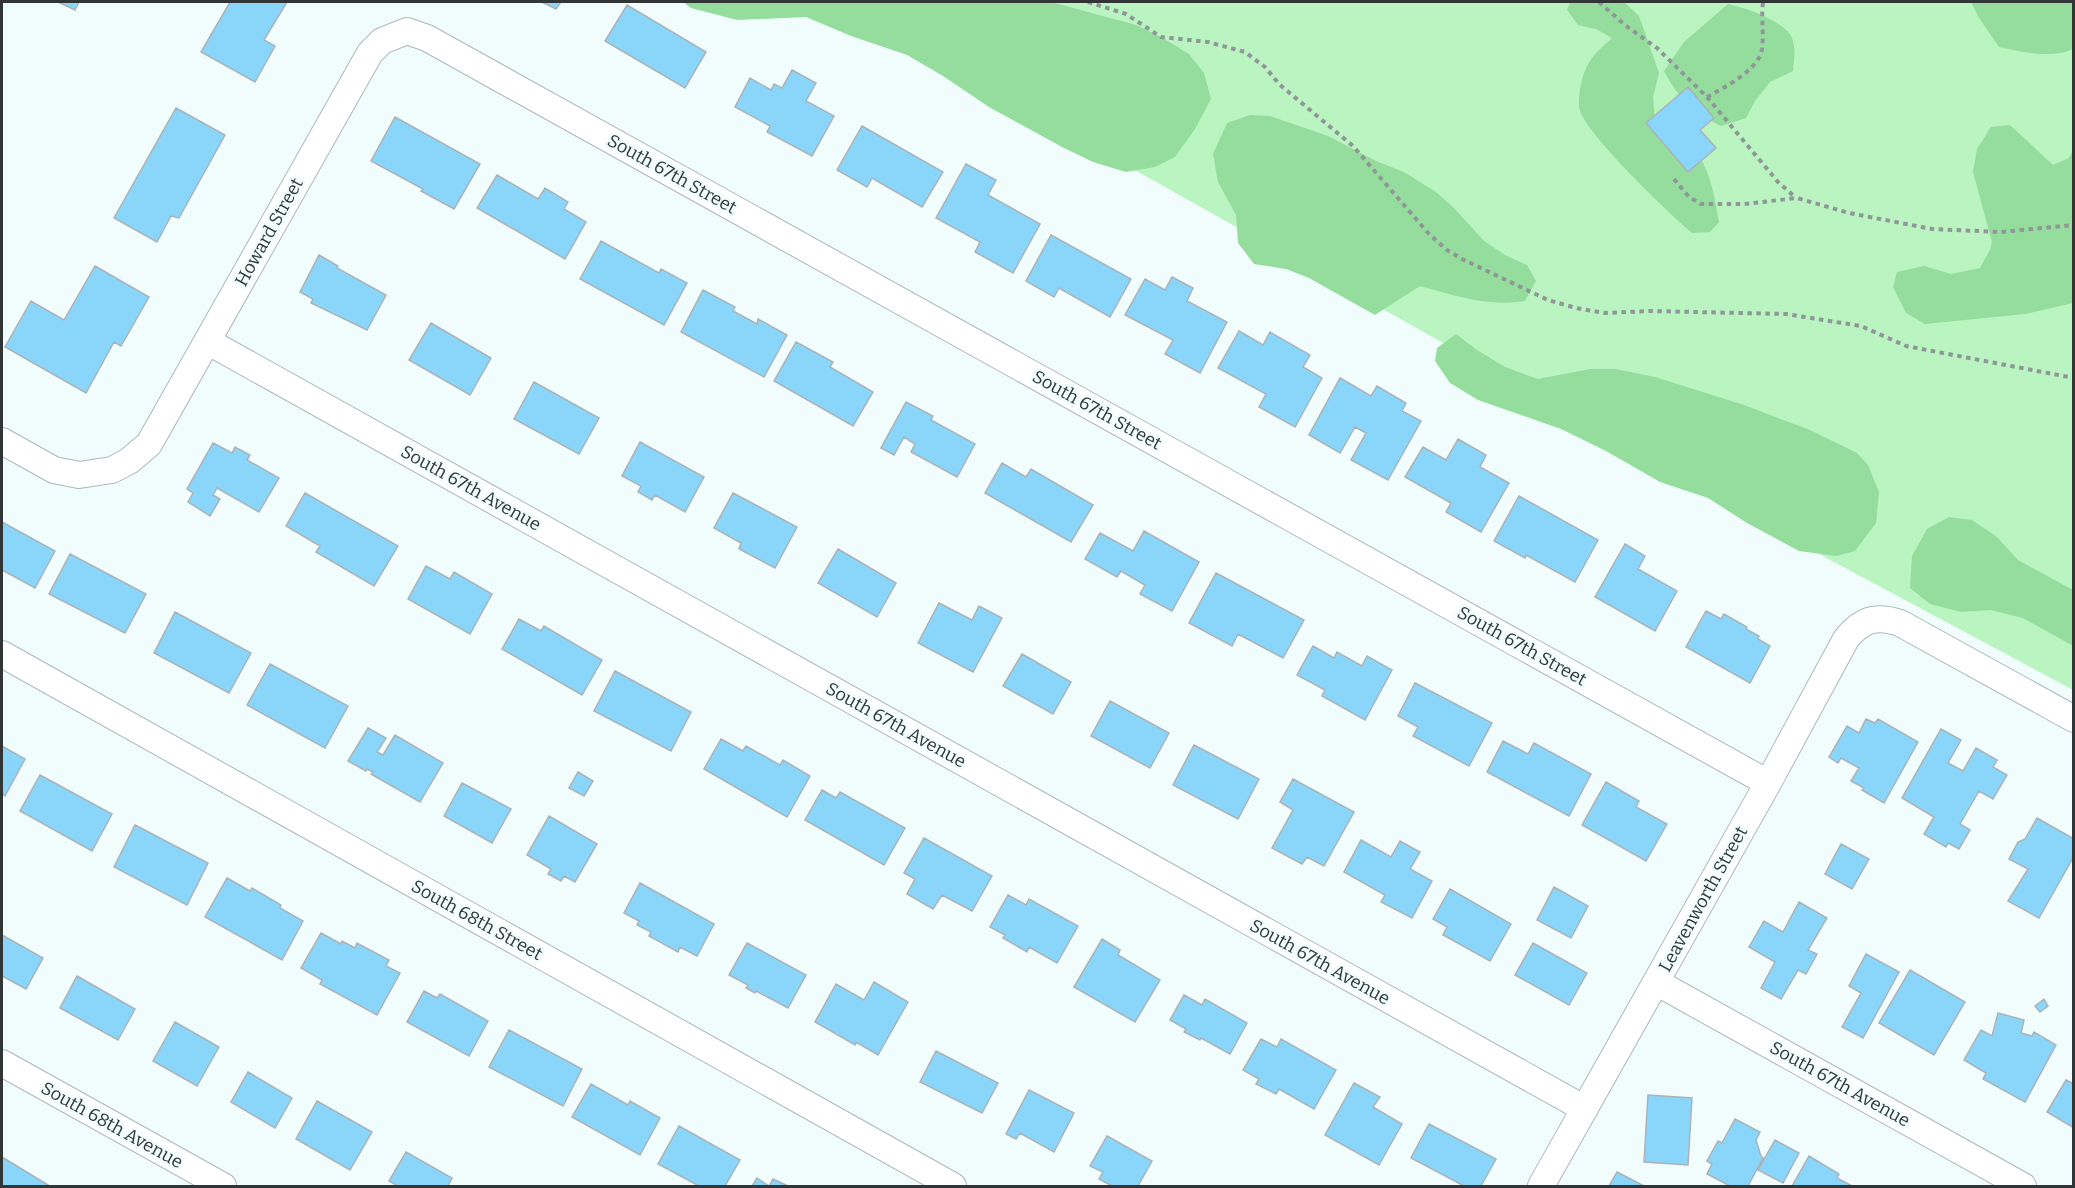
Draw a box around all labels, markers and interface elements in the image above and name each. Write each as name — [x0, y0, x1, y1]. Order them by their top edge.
street label: South 67th Street — [603, 129, 741, 219]
street label: Howard Street — [230, 174, 308, 290]
street label: South 67th Street — [1028, 365, 1166, 455]
street label: South 67th Avenue — [397, 440, 545, 536]
street label: South 67th Street — [1453, 601, 1591, 691]
street label: South 67th Avenue — [822, 677, 970, 773]
street label: Leavenworth Street — [1654, 822, 1752, 976]
street label: South 68th Street — [408, 875, 547, 965]
street label: South 67th Avenue — [1246, 914, 1394, 1010]
street label: South 67th Avenue — [1766, 1036, 1914, 1132]
street label: South 68th Avenue — [37, 1077, 187, 1173]

